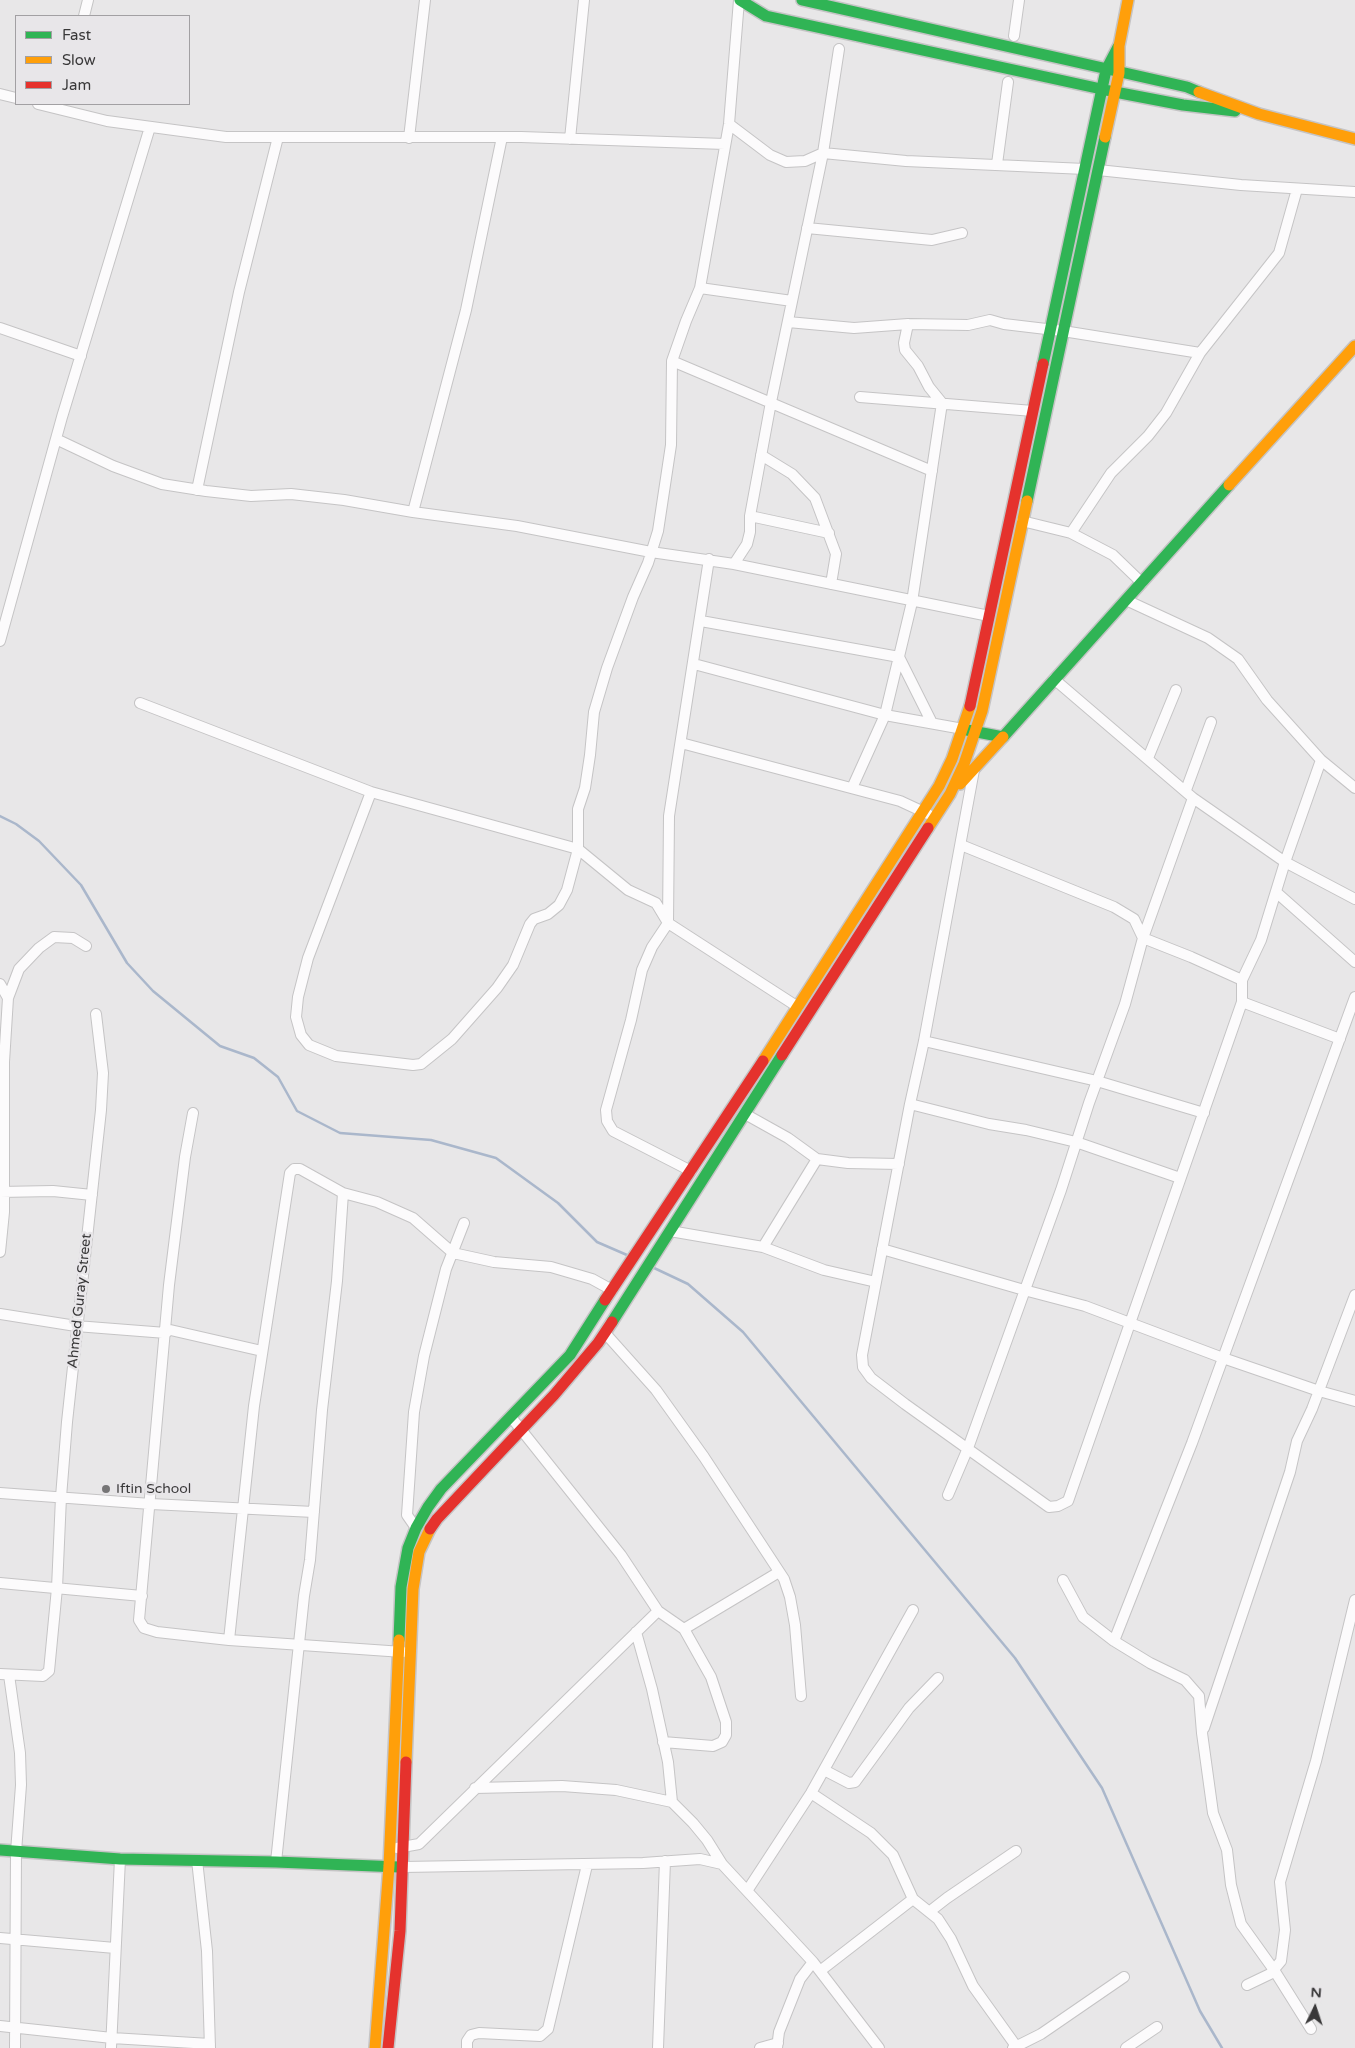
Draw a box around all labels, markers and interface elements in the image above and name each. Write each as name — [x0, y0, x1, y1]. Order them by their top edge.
legend — [15, 15, 190, 105]
text: Fast — [62, 26, 91, 44]
text: Slow — [62, 51, 96, 69]
text: Jam — [62, 76, 91, 94]
street label: Ahmed Guray Street — [65, 1233, 95, 1369]
place label: Iftin School — [116, 1481, 191, 1497]
marker: Iftin School — [100, 1483, 112, 1495]
north arrow — [1290, 1983, 1340, 2033]
text: N — [1310, 1984, 1322, 2001]

